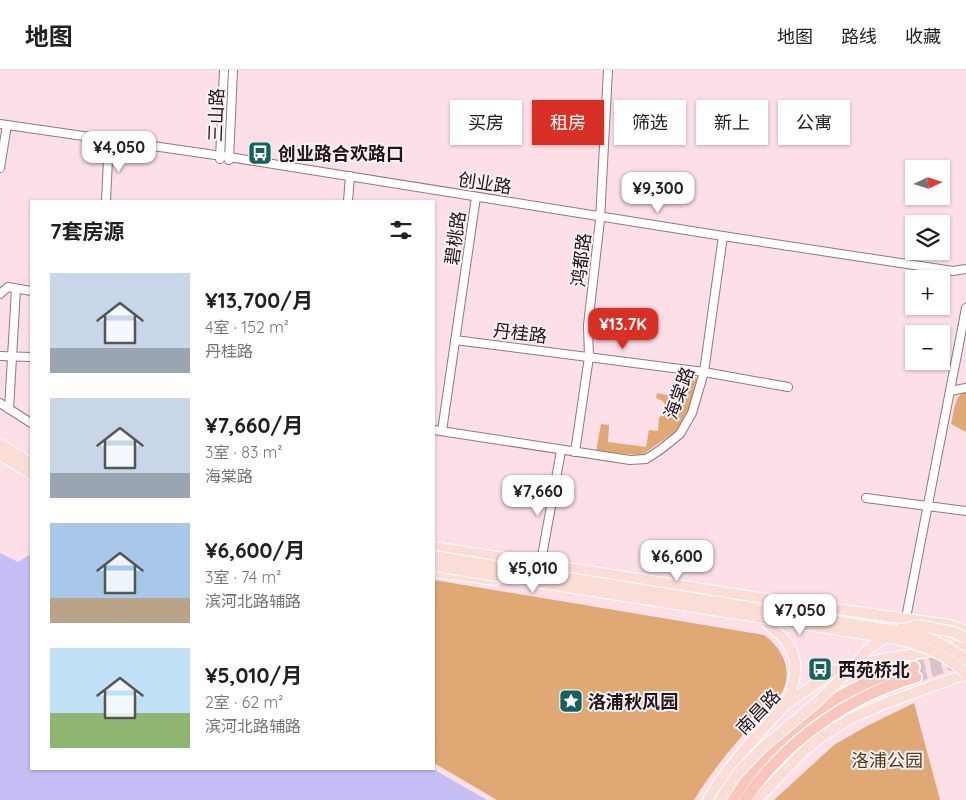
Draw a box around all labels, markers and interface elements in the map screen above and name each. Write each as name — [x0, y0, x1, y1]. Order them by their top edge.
text: 地图 — [25, 21, 73, 51]
text: 地图 — [777, 25, 813, 48]
text: 路线 — [841, 25, 877, 48]
text: 收藏 — [905, 25, 941, 48]
street label: 三山路 — [204, 88, 228, 142]
chip: 买房 — [450, 100, 522, 145]
chip: 租房 — [532, 100, 604, 145]
chip: 筛选 — [614, 100, 686, 145]
chip: 新上 — [696, 100, 768, 145]
chip: 公寓 — [778, 100, 850, 145]
pin: ¥4,050 — [78, 131, 160, 173]
text: ¥4,050 — [93, 137, 145, 157]
bus stop icon: 创业路合欢路口 — [247, 140, 273, 166]
place label: 创业路合欢路口 — [278, 142, 404, 165]
north arrow — [905, 160, 950, 205]
map controls — [905, 160, 950, 370]
street label: 创业路 — [457, 167, 513, 199]
pin: ¥9,300 — [617, 172, 699, 214]
text: ¥9,300 — [633, 178, 683, 198]
street label: 碧桃路 — [440, 210, 470, 266]
button: layers — [905, 215, 950, 260]
icon: filters — [387, 216, 415, 244]
text: 7套房源 — [50, 218, 125, 244]
street label: 鸿都路 — [566, 232, 596, 288]
button: + — [905, 270, 950, 315]
text: ¥13,700/月 — [205, 287, 313, 313]
icon: home — [90, 293, 150, 353]
pin: ¥13.7K — [582, 308, 664, 350]
text: ¥13.7K — [599, 314, 647, 334]
text: 4室 · 152 m² — [205, 317, 289, 337]
street label: 丹桂路 — [492, 318, 548, 348]
button: − — [905, 325, 950, 370]
text: 丹桂路 — [205, 341, 253, 361]
street label: 海棠路 — [659, 364, 699, 422]
text: ¥7,660/月 — [205, 412, 303, 438]
icon: home — [90, 418, 150, 478]
text: 3室 · 83 m² — [205, 442, 282, 462]
text: 海棠路 — [205, 466, 253, 486]
pin: ¥7,660 — [497, 474, 579, 517]
text: ¥7,660 — [513, 481, 563, 501]
text: ¥6,600/月 — [205, 537, 305, 563]
pin: ¥6,600 — [636, 540, 718, 582]
icon: home — [90, 543, 150, 603]
text: ¥6,600 — [651, 546, 703, 566]
pin: ¥5,010 — [492, 552, 574, 594]
text: ¥5,010 — [508, 558, 558, 578]
text: 3室 · 74 m² — [205, 567, 281, 587]
text: 滨河北路辅路 — [205, 591, 301, 611]
pin: ¥7,050 — [759, 594, 841, 636]
text: ¥7,050 — [774, 600, 826, 620]
bus stop icon: 西苑桥北 — [807, 656, 833, 682]
place label: 西苑桥北 — [838, 658, 910, 681]
text: ¥5,010/月 — [205, 662, 302, 688]
icon: home — [90, 668, 150, 728]
street label: 南昌路 — [731, 685, 785, 739]
place icon: 洛浦秋风园 — [558, 688, 584, 714]
place label: 洛浦秋风园 — [588, 690, 678, 713]
text: 2室 · 62 m² — [205, 692, 283, 712]
text: 滨河北路辅路 — [205, 716, 301, 736]
park label: 洛浦公园 — [851, 749, 923, 772]

